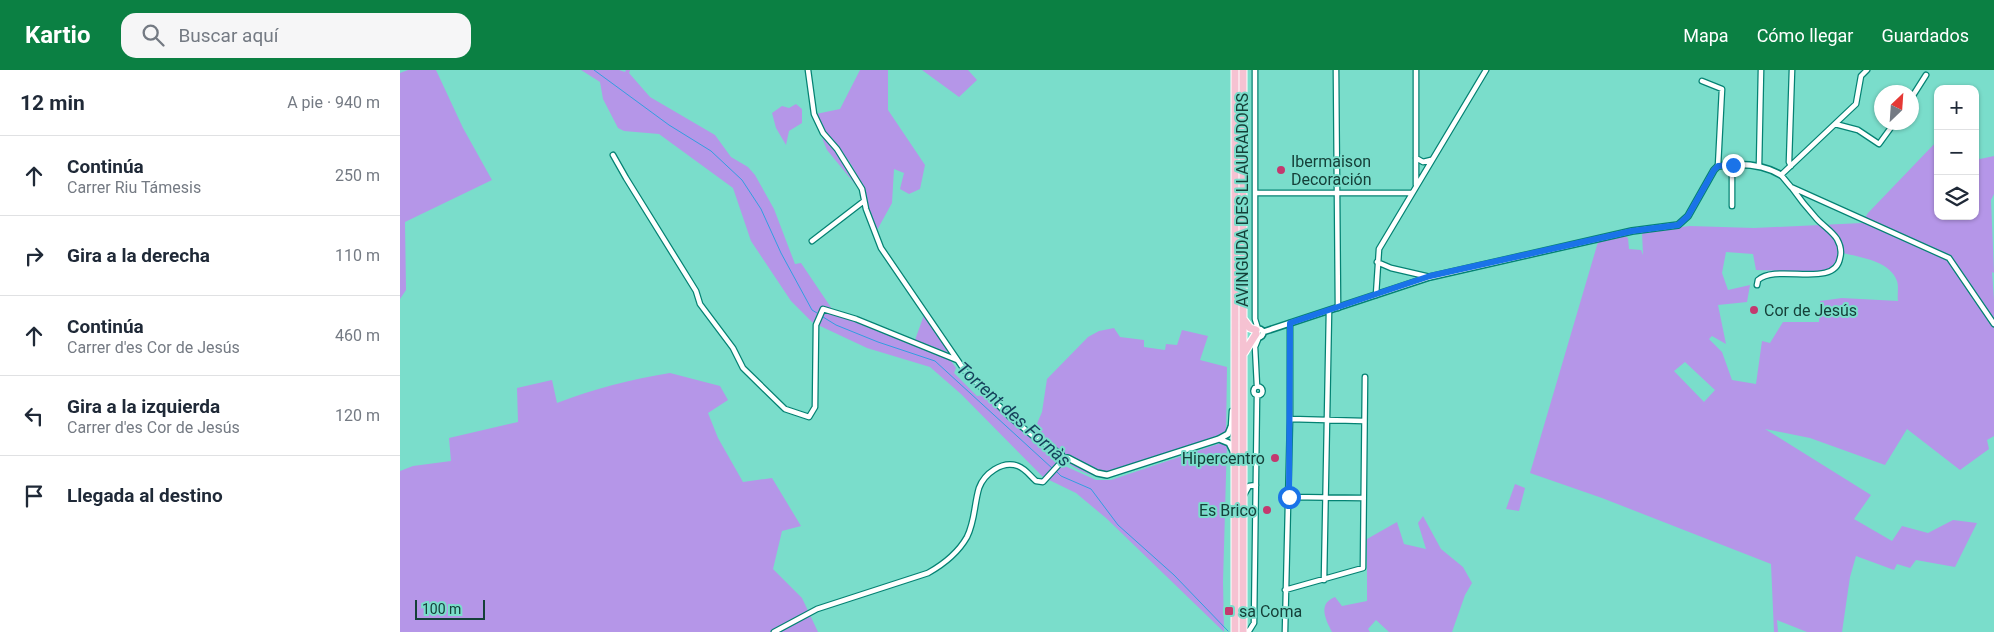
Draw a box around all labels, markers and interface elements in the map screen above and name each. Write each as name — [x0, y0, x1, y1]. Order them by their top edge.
search box — [121, 13, 471, 58]
text: Kartio — [25, 21, 91, 49]
icon: search — [139, 21, 167, 49]
text: Buscar aquí — [179, 24, 278, 47]
text: Mapa — [1683, 25, 1729, 46]
text: Cómo llegar — [1757, 25, 1853, 46]
text: Guardados — [1881, 25, 1969, 46]
north arrow — [1874, 85, 1919, 130]
map controls — [1934, 85, 1979, 220]
button: + — [1934, 85, 1979, 130]
text: 12 min — [20, 91, 85, 115]
text: A pie · 940 m — [287, 93, 380, 112]
street label: AVINGUDA DES LLAURADORS — [1233, 93, 1252, 307]
button: − — [1934, 130, 1979, 175]
place label: Ibermaison Decoración — [1291, 152, 1372, 189]
route end — [1722, 154, 1745, 177]
text: Continúa — [67, 155, 144, 178]
icon: ahead — [20, 162, 48, 190]
marker: Ibermaison Decoración — [1275, 164, 1287, 176]
text: 250 m — [335, 166, 380, 185]
button: layers — [1934, 175, 1979, 220]
text: Carrer Riu Támesis — [67, 178, 201, 197]
icon: right — [20, 242, 48, 270]
text: Gira a la derecha — [67, 244, 210, 267]
text: 110 m — [335, 246, 380, 265]
place label: Cor de Jesús — [1764, 301, 1857, 320]
marker: Cor de Jesús — [1748, 304, 1760, 316]
text: Continúa — [67, 315, 144, 338]
icon: ahead — [20, 322, 48, 350]
text: 460 m — [335, 326, 380, 345]
text: Carrer d'es Cor de Jesús — [67, 338, 240, 357]
water label: Torrent des Fornàs — [953, 357, 1075, 471]
text: Gira a la izquierda — [67, 395, 220, 418]
icon: left — [20, 402, 48, 430]
text: 120 m — [335, 406, 380, 425]
text: Carrer d'es Cor de Jesús — [67, 418, 240, 437]
place label: Hipercentro — [1182, 449, 1265, 468]
marker: Hipercentro — [1269, 452, 1281, 464]
icon: arrive — [20, 482, 48, 510]
text: Llegada al destino — [67, 484, 223, 507]
route start — [1278, 486, 1301, 509]
place label: Es Brico — [1199, 501, 1257, 520]
marker: Es Brico — [1261, 504, 1273, 516]
scale bar — [415, 597, 485, 620]
text: 100 m — [422, 601, 461, 617]
place label: sa Coma — [1239, 602, 1302, 621]
marker: sa Coma — [1223, 605, 1235, 617]

